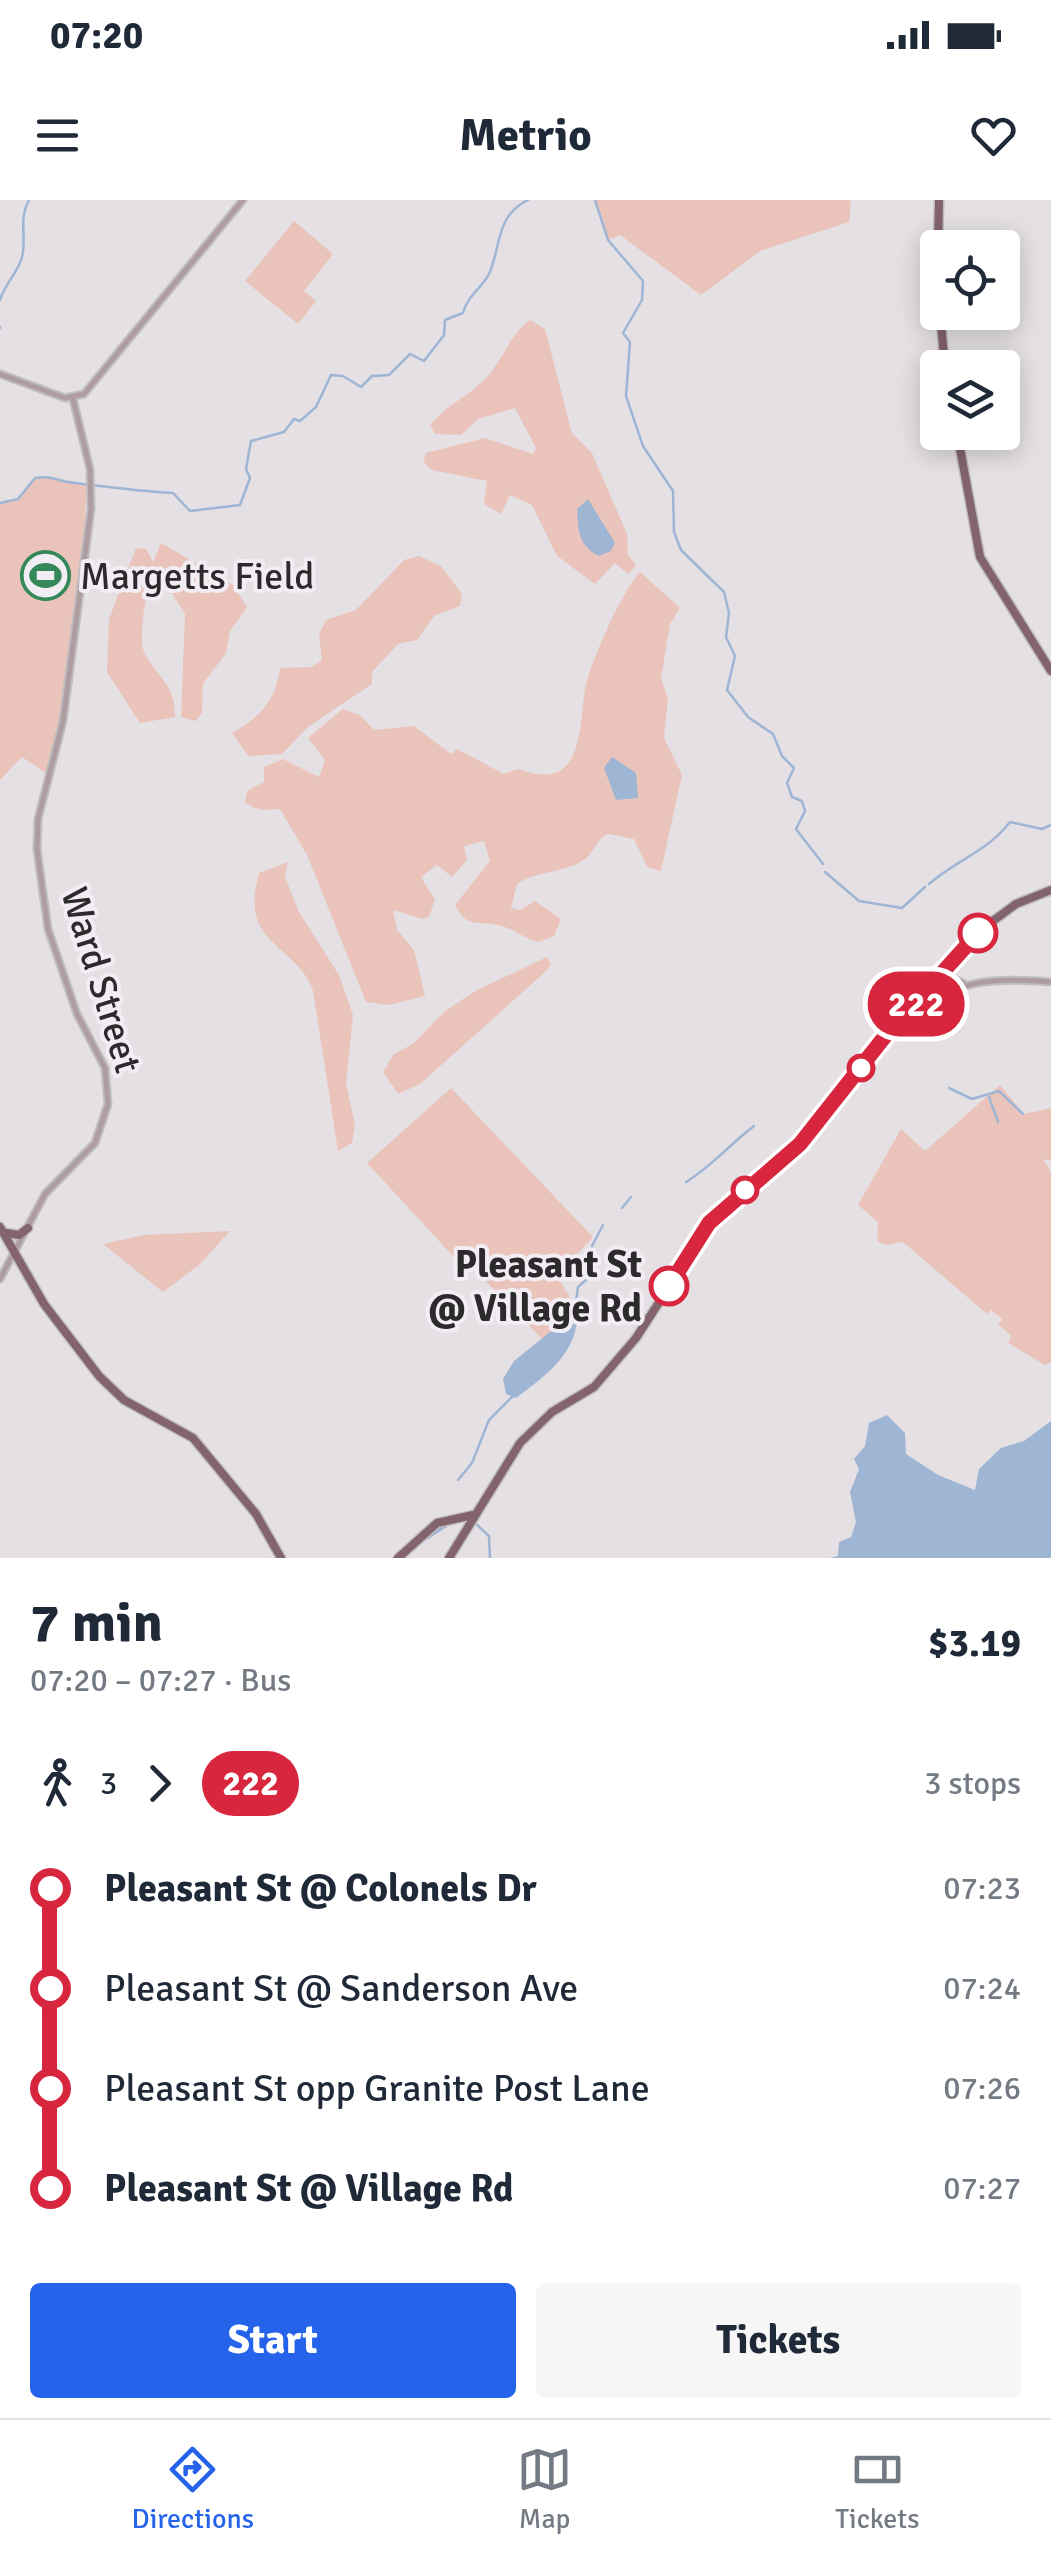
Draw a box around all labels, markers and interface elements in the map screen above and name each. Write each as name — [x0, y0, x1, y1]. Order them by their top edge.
text: 07:20 — [50, 12, 143, 59]
icon: menu — [30, 108, 85, 163]
text: Metrio — [459, 108, 592, 163]
icon: heart — [966, 108, 1021, 163]
map controls — [920, 230, 1020, 450]
button: locate — [920, 230, 1020, 330]
button: layers — [920, 350, 1020, 450]
sports icon: Margetts Field — [19, 550, 71, 602]
place label: Margetts Field — [80, 553, 314, 600]
street label: Ward Street — [51, 882, 151, 1078]
unlabelled marker — [959, 914, 997, 952]
line badge: 222 — [858, 972, 974, 1036]
text: 222 — [888, 983, 944, 1026]
unlabelled marker — [848, 1055, 874, 1081]
unlabelled marker — [732, 1177, 758, 1203]
place label: Pleasant St @ Village Rd — [428, 1241, 642, 1332]
marker: Pleasant St @ Village Rd — [650, 1267, 688, 1305]
text: 7 min — [30, 1589, 163, 1657]
text: $3.19 — [928, 1620, 1021, 1667]
text: 07:20 – 07:27 · Bus — [30, 1661, 291, 1700]
icon: walk — [30, 1756, 85, 1811]
icon: forward — [132, 1756, 187, 1811]
text: 222 — [222, 1762, 279, 1805]
text: 3 — [100, 1764, 117, 1803]
text: 3 stops — [924, 1764, 1021, 1803]
text: Pleasant St @ Colonels Dr — [104, 1865, 537, 1912]
text: 07:23 — [943, 1869, 1021, 1908]
text: Pleasant St @ Sanderson Ave — [104, 1965, 578, 2012]
text: 07:24 — [943, 1969, 1021, 2008]
text: Pleasant St opp Granite Post Lane — [104, 2065, 650, 2112]
text: 07:26 — [943, 2069, 1021, 2108]
text: Pleasant St @ Village Rd — [104, 2165, 513, 2212]
text: 07:27 — [943, 2169, 1021, 2208]
button: Start — [30, 2283, 516, 2398]
button: Tickets — [536, 2283, 1021, 2398]
tab: Directions — [132, 2442, 254, 2536]
tab: Map — [517, 2442, 572, 2536]
tab: Tickets — [835, 2442, 919, 2536]

